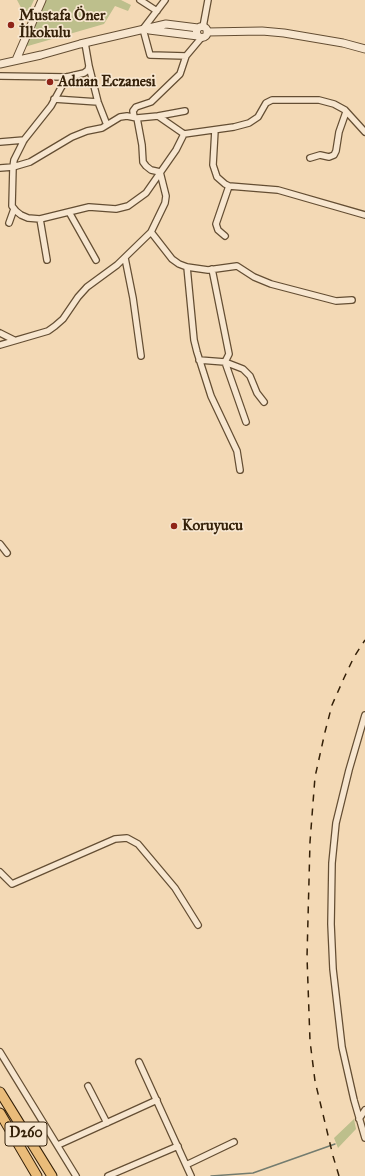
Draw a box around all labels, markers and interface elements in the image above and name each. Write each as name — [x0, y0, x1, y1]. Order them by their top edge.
place label: Mustafa Öner İlkokulu — [19, 7, 105, 42]
marker: Mustafa Öner İlkokulu — [6, 20, 16, 30]
place label: Adnan Eczanesi — [58, 73, 156, 91]
marker: Adnan Eczanesi — [45, 77, 55, 87]
place label: Koruyucu — [182, 517, 243, 535]
marker: Koruyucu — [169, 521, 179, 531]
road number: D260 — [5, 1122, 47, 1146]

